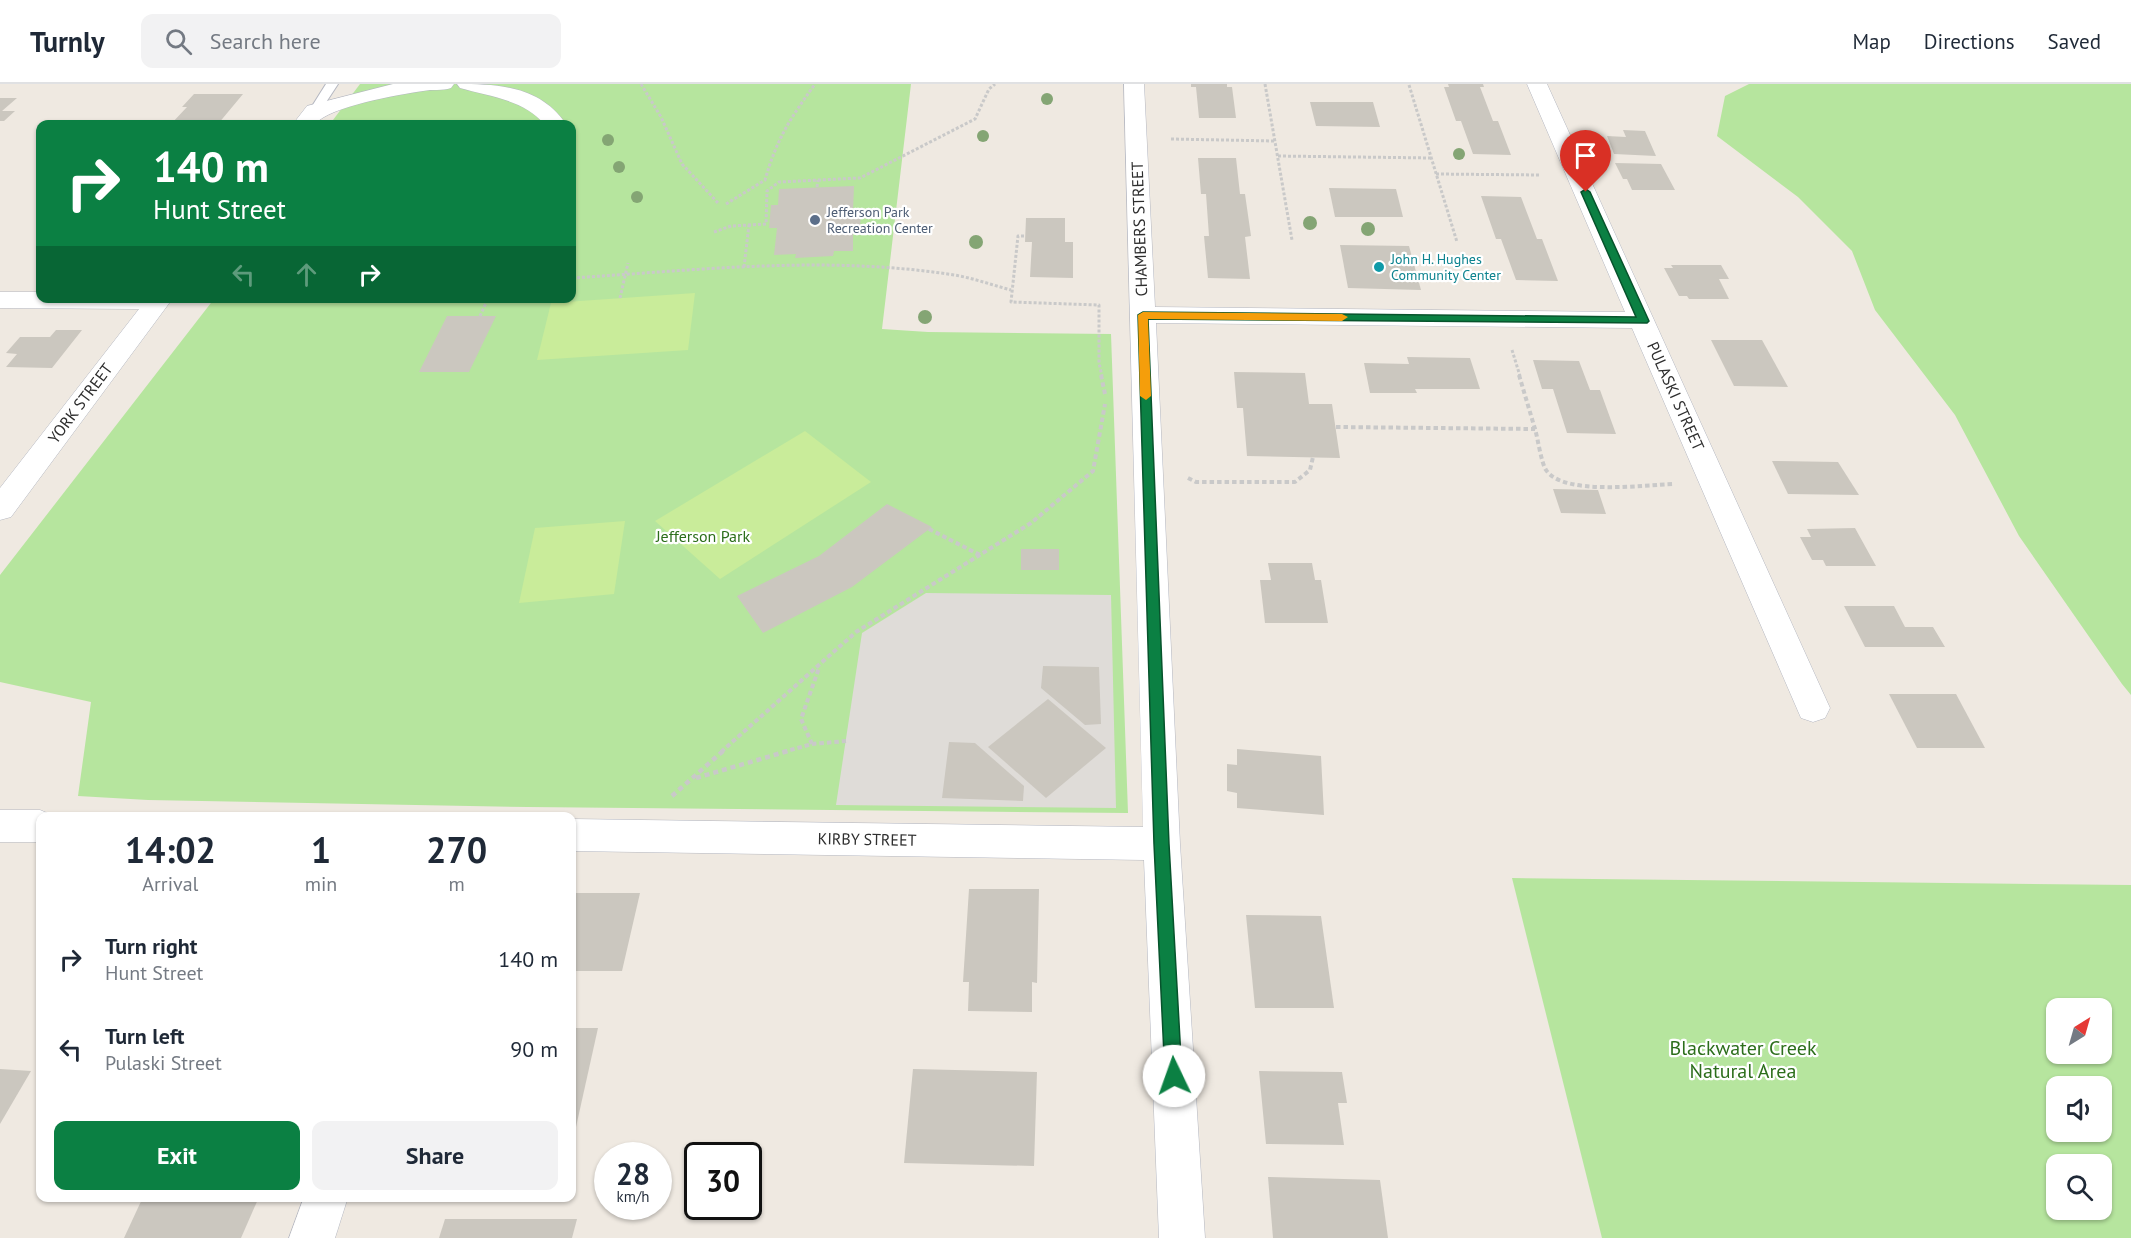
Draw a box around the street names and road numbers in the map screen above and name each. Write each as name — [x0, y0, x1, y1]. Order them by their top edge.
street label: CHAMBERS STREET — [1127, 161, 1151, 297]
street label: PULASKI STREET — [1643, 338, 1709, 454]
street label: YORK STREET — [43, 359, 117, 447]
street label: KIRBY STREET — [817, 828, 917, 850]

